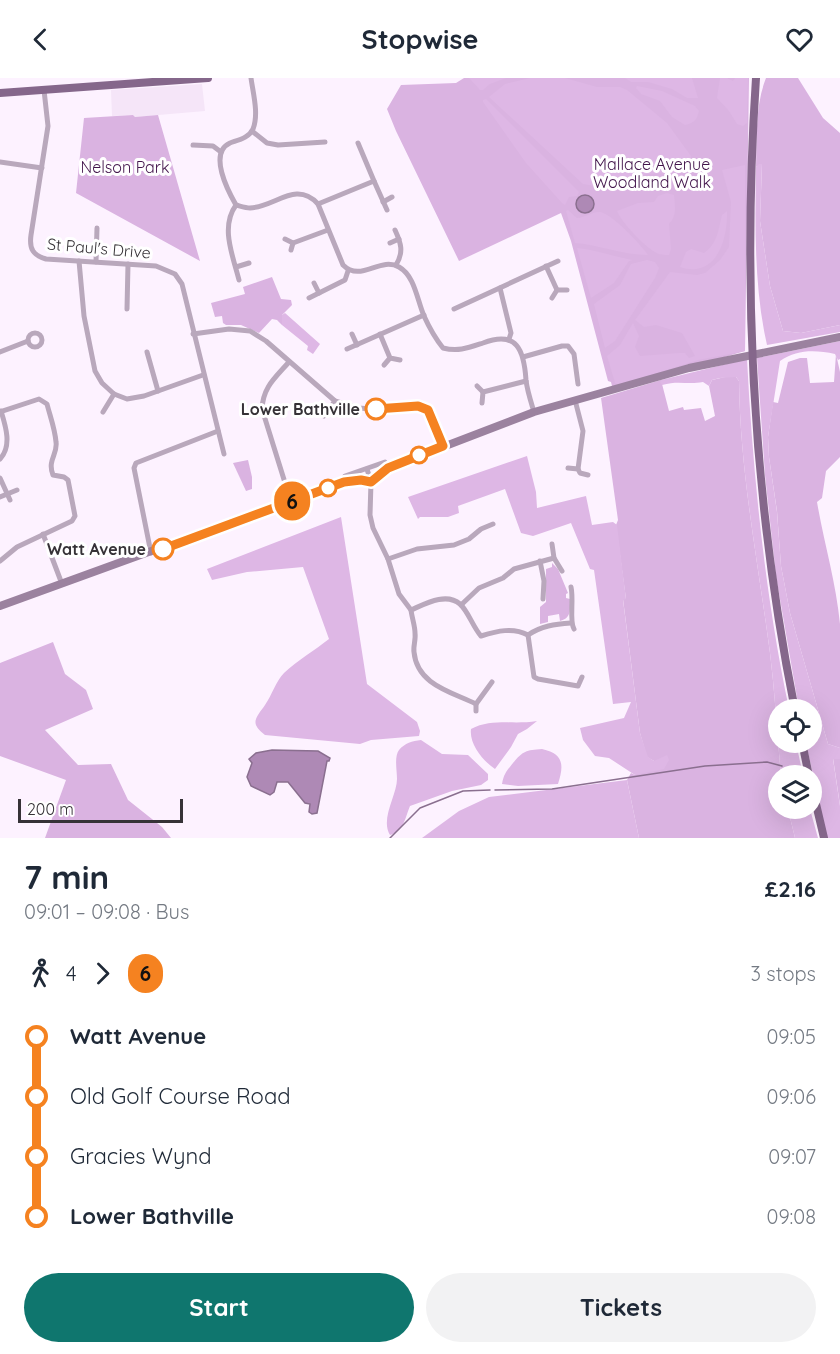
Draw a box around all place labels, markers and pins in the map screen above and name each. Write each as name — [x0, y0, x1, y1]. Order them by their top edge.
marker: Lower Bathville — [365, 398, 387, 420]
place label: Lower Bathville — [241, 399, 360, 419]
unlabelled marker — [410, 446, 428, 464]
unlabelled marker — [319, 479, 337, 497]
marker: Watt Avenue — [152, 538, 174, 560]
place label: Watt Avenue — [47, 539, 146, 559]

